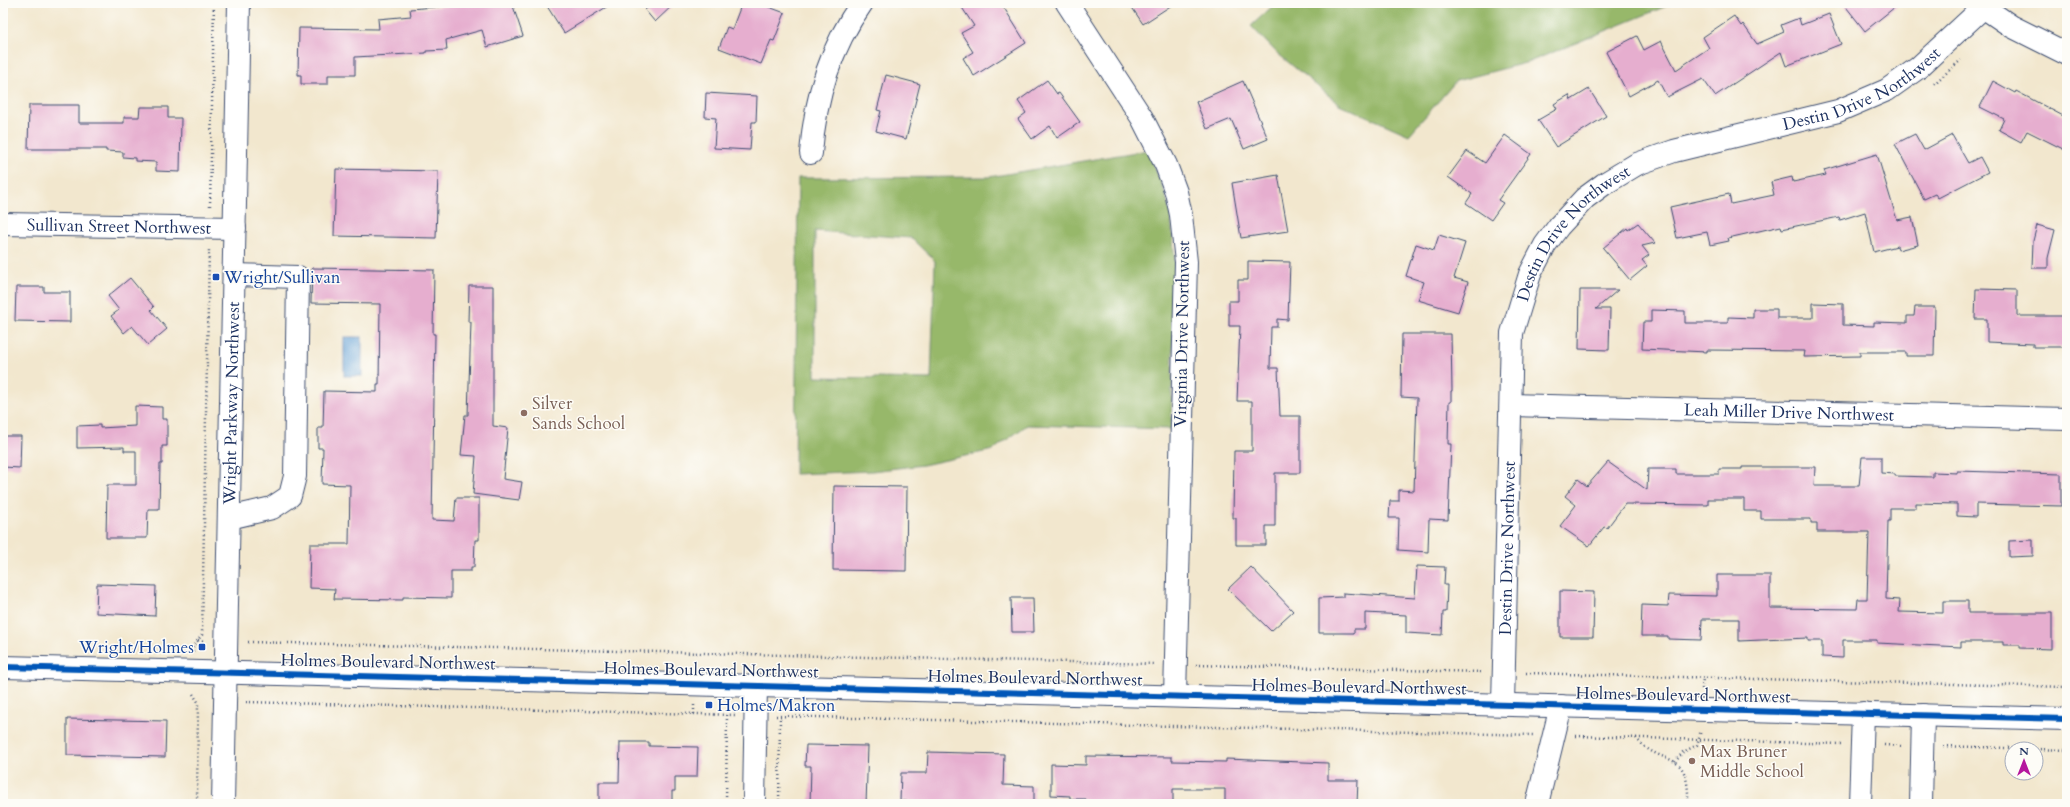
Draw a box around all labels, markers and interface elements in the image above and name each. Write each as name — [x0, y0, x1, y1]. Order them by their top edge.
street label: Destin Drive Northwest — [1780, 41, 1946, 136]
street label: Destin Drive Northwest — [1511, 159, 1635, 304]
street label: Sullivan Street Northwest — [27, 213, 212, 239]
street label: Virginia Drive Northwest — [1169, 240, 1195, 428]
place label: Wright/Sullivan — [223, 266, 341, 289]
marker: Wright/Sullivan — [211, 272, 221, 282]
street label: Wright Parkway Northwest — [217, 301, 245, 506]
place label: Silver Sands School — [532, 392, 626, 435]
street label: Leah Miller Drive Northwest — [1684, 398, 1895, 426]
marker: Silver Sands School — [519, 408, 529, 418]
street label: Destin Drive Northwest — [1493, 460, 1520, 636]
place label: Wright/Holmes — [78, 636, 194, 659]
marker: Wright/Holmes — [197, 642, 207, 652]
street label: Holmes Boulevard Northwest — [280, 649, 496, 675]
street label: Holmes Boulevard Northwest — [603, 657, 819, 683]
street label: Holmes Boulevard Northwest — [927, 665, 1143, 691]
street label: Holmes Boulevard Northwest — [1251, 674, 1467, 700]
street label: Holmes Boulevard Northwest — [1575, 682, 1791, 708]
place label: Holmes/Makron — [717, 694, 836, 717]
marker: Holmes/Makron — [704, 700, 714, 710]
place label: Max Bruner Middle School — [1700, 740, 1804, 783]
north arrow — [2004, 741, 2044, 781]
text: N — [2019, 744, 2029, 759]
marker: Max Bruner Middle School — [1687, 756, 1697, 766]

